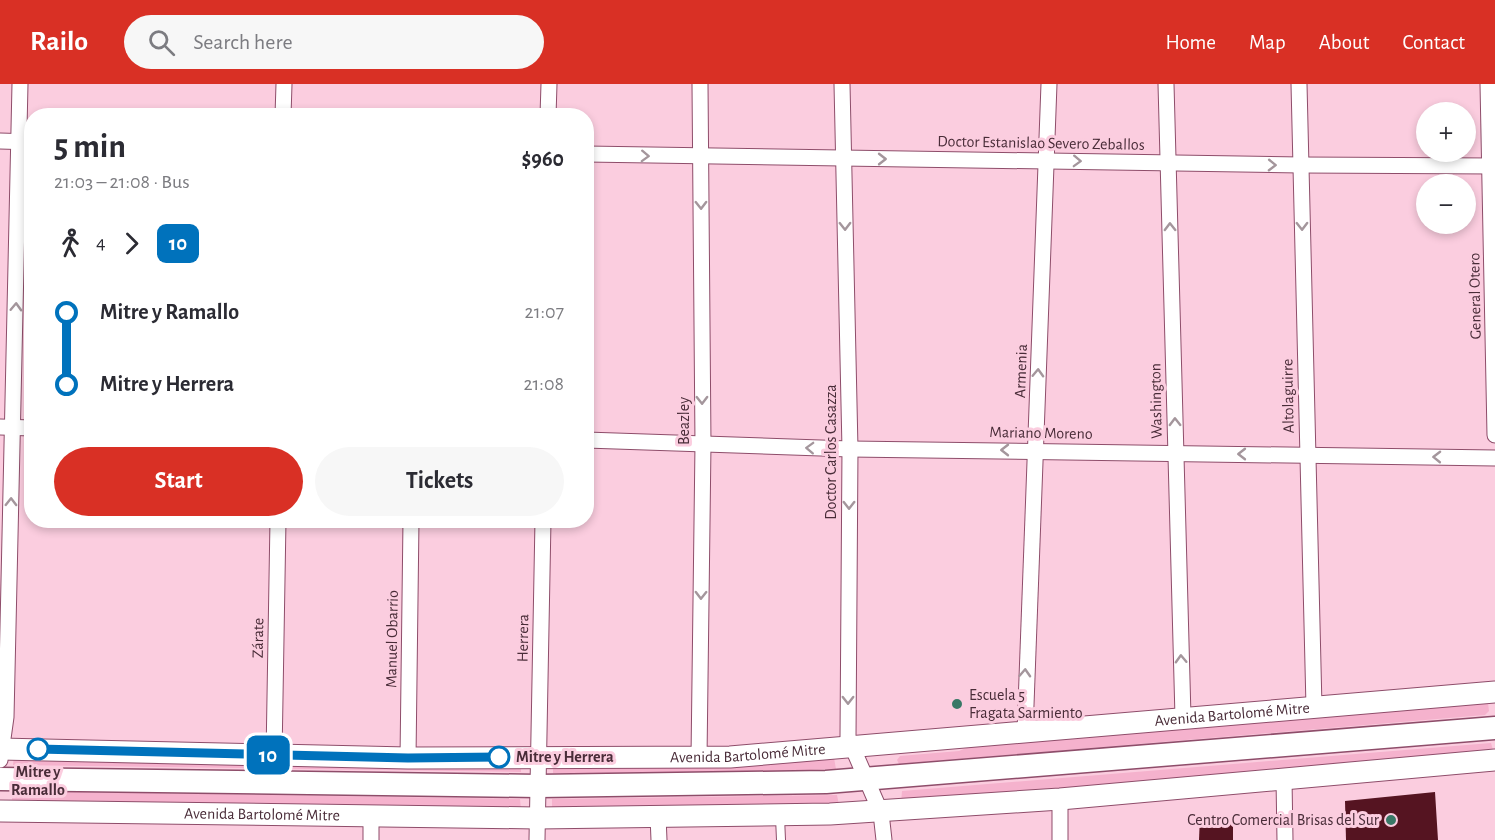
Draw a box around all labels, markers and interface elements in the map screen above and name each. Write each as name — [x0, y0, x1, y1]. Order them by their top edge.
search box — [124, 15, 544, 69]
icon: search — [145, 26, 178, 59]
text: Railo — [30, 28, 88, 56]
text: Search here — [193, 31, 293, 53]
text: Home — [1165, 32, 1216, 53]
text: Map — [1249, 32, 1286, 53]
text: About — [1319, 32, 1369, 53]
text: Contact — [1402, 32, 1465, 53]
map controls — [1416, 102, 1476, 234]
button: + — [1416, 102, 1476, 162]
text: 5 min — [54, 131, 126, 164]
street label: Doctor Estanislao Severo Zeballos — [937, 133, 1145, 153]
text: $960 — [521, 148, 564, 170]
one-way arrow — [640, 149, 649, 162]
one-way arrow — [877, 153, 886, 165]
one-way arrow — [1072, 155, 1081, 167]
one-way arrow — [1267, 159, 1276, 171]
text: 21:03 – 21:08 · Bus — [54, 172, 190, 192]
button: − — [1416, 174, 1476, 234]
one-way arrow — [695, 201, 707, 210]
one-way arrow — [839, 222, 851, 231]
one-way arrow — [1296, 222, 1309, 231]
one-way arrow — [1164, 223, 1176, 232]
icon: walk — [54, 227, 87, 260]
icon: forward — [115, 227, 148, 260]
text: 4 — [96, 233, 106, 253]
text: 10 — [169, 233, 187, 254]
street label: General Otero — [1466, 252, 1484, 339]
text: Mitre y Ramallo — [100, 301, 239, 323]
text: 21:07 — [525, 302, 564, 322]
one-way arrow — [10, 303, 22, 312]
street label: Armenia — [1012, 344, 1030, 398]
street label: Altolaguirre — [1279, 358, 1297, 434]
street label: Washington — [1147, 363, 1165, 439]
one-way arrow — [1032, 369, 1045, 378]
text: Mitre y Herrera — [100, 373, 234, 395]
text: 21:08 — [523, 374, 564, 394]
street label: Doctor Carlos Casazza — [823, 384, 839, 520]
one-way arrow — [696, 396, 708, 405]
street label: Beazley — [676, 397, 693, 445]
one-way arrow — [1168, 418, 1181, 427]
street label: Mariano Moreno — [989, 424, 1093, 442]
one-way arrow — [805, 441, 814, 454]
one-way arrow — [1000, 444, 1009, 456]
button: Start — [54, 447, 303, 516]
button: Tickets — [315, 447, 564, 516]
one-way arrow — [1237, 447, 1246, 460]
one-way arrow — [1432, 451, 1441, 463]
one-way arrow — [5, 498, 17, 507]
one-way arrow — [843, 501, 855, 510]
street label: Manuel Obarrio — [383, 590, 401, 688]
one-way arrow — [695, 591, 707, 600]
street label: Herrera — [515, 614, 531, 662]
street label: Zárate — [250, 618, 266, 658]
one-way arrow — [1175, 654, 1188, 663]
one-way arrow — [1019, 669, 1032, 678]
place label: Escuela 5 Fragata Sarmiento — [969, 687, 1083, 721]
one-way arrow — [842, 696, 854, 705]
marker: Escuela 5 Fragata Sarmiento — [950, 697, 964, 711]
street label: Avenida Bartolomé Mitre — [1154, 700, 1310, 729]
line badge: 10 — [241, 736, 295, 774]
marker: Mitre y Ramallo — [27, 738, 49, 760]
street label: Avenida Bartolomé Mitre — [670, 741, 826, 765]
text: 10 — [259, 745, 277, 766]
marker: Mitre y Herrera — [488, 746, 510, 768]
place label: Mitre y Herrera — [516, 749, 614, 766]
place label: Mitre y Ramallo — [11, 764, 65, 798]
street label: Avenida Bartolomé Mitre — [184, 805, 340, 823]
place label: Centro Comercial Brisas del Sur — [1187, 812, 1380, 828]
marker: Centro Comercial Brisas del Sur — [1384, 813, 1398, 827]

